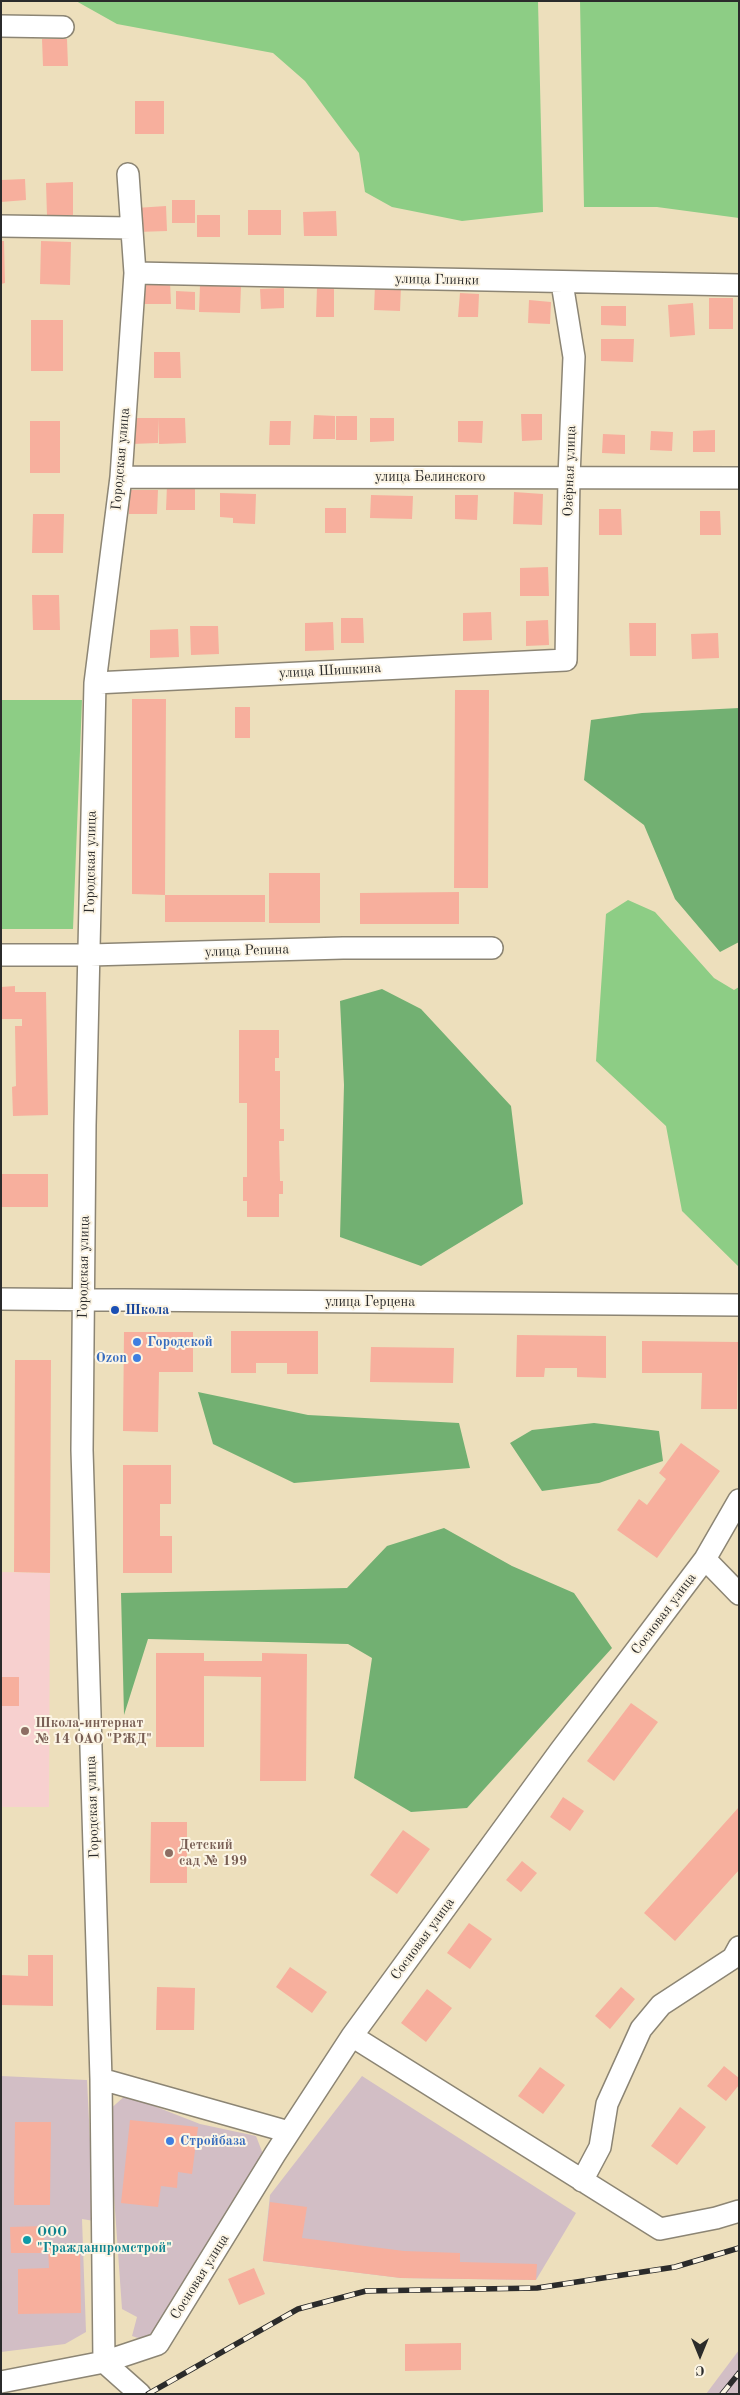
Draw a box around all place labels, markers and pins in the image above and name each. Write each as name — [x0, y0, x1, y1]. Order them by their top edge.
place label: Школа — [125, 1302, 169, 1318]
marker: Школа — [109, 1304, 121, 1316]
place label: Городской — [147, 1334, 213, 1350]
marker: Городской — [131, 1336, 143, 1348]
place label: Ozon — [96, 1350, 127, 1366]
marker: Ozon — [131, 1352, 143, 1364]
place label: Школа-интернат № 14 ОАО "РЖД" — [35, 1715, 152, 1748]
marker: Школа-интернат № 14 ОАО "РЖД" — [19, 1725, 31, 1737]
place label: Детский сад № 199 — [179, 1837, 247, 1870]
marker: Детский сад № 199 — [163, 1847, 175, 1859]
place label: Стройбаза — [180, 2133, 246, 2149]
marker: Стройбаза — [164, 2135, 176, 2147]
place label: ООО "Гражданпромстрой" — [37, 2224, 172, 2256]
marker: ООО "Гражданпромстрой" — [21, 2234, 33, 2246]

